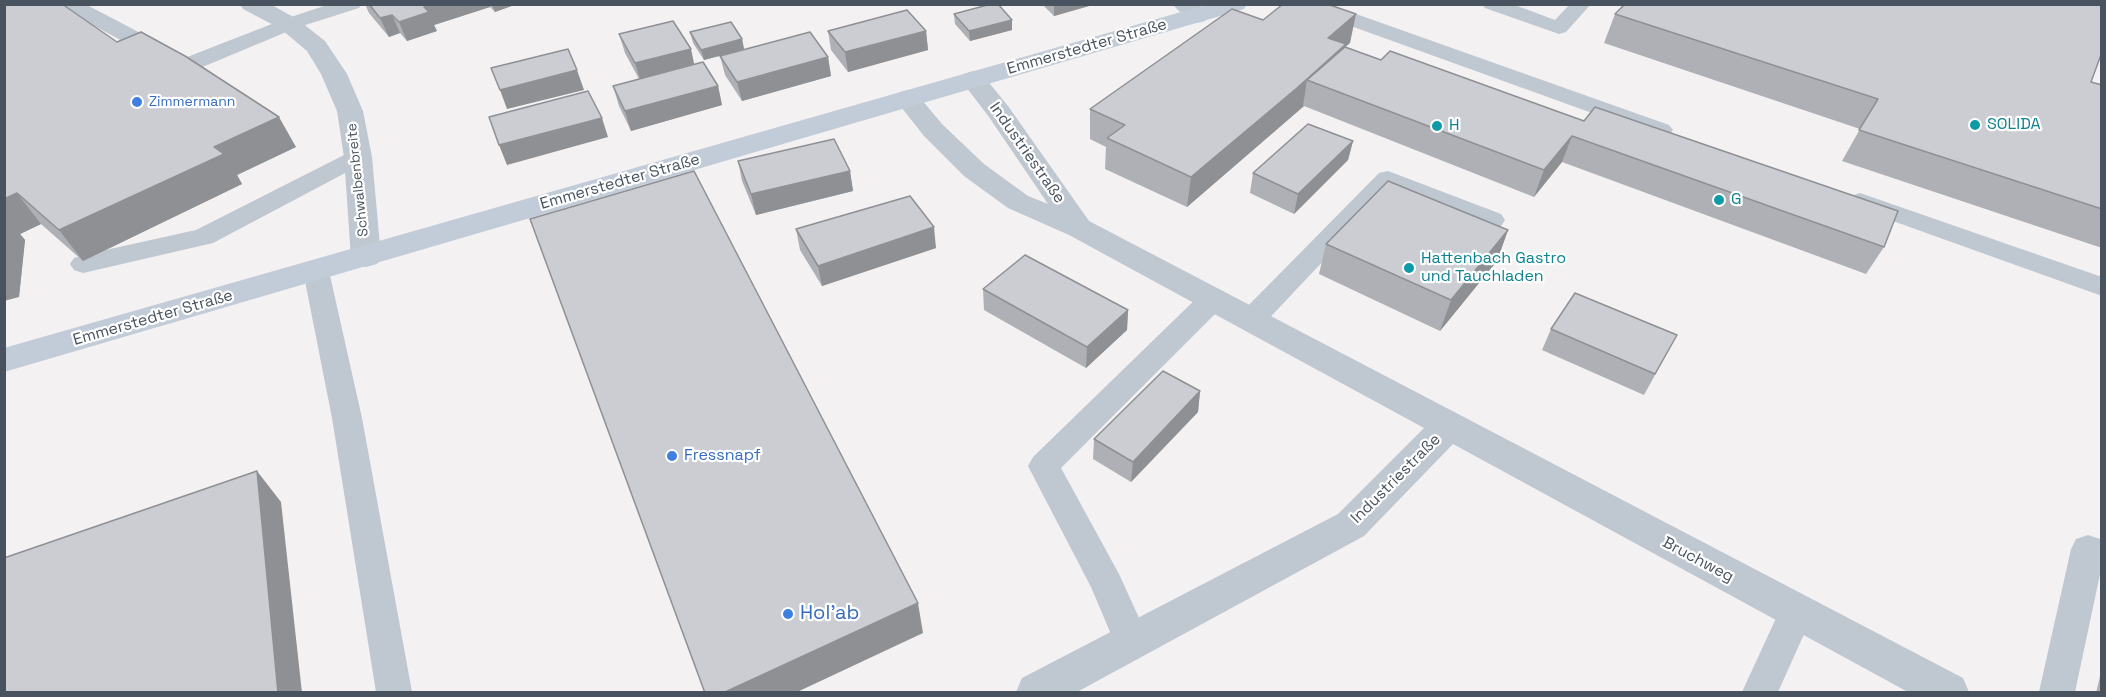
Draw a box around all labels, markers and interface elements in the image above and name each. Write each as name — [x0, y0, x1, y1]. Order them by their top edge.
street label: Emmerstedter Straße — [1005, 15, 1169, 79]
place label: Zimmermann — [149, 94, 235, 110]
marker: Zimmermann — [130, 95, 144, 109]
street label: Industriestraße — [985, 99, 1069, 207]
place label: SOLIDA — [1987, 115, 2041, 135]
place label: H — [1449, 116, 1459, 136]
marker: SOLIDA — [1968, 118, 1982, 132]
marker: H — [1430, 119, 1444, 133]
street label: Schwalbenbreite — [344, 122, 372, 238]
street label: Emmerstedter Straße — [538, 150, 702, 214]
place label: G — [1731, 190, 1742, 210]
marker: G — [1712, 193, 1726, 207]
place label: Hattenbach Gastro und Tauchladen — [1421, 249, 1566, 287]
marker: Hattenbach Gastro und Tauchladen — [1402, 261, 1416, 275]
street label: Emmerstedter Straße — [71, 286, 235, 350]
street label: Industriestraße — [1347, 430, 1445, 528]
place label: Fressnapf — [684, 446, 761, 466]
marker: Fressnapf — [665, 449, 679, 463]
street label: Bruchweg — [1659, 533, 1737, 587]
place label: Hol'ab — [800, 602, 859, 626]
marker: Hol'ab — [781, 607, 795, 621]

